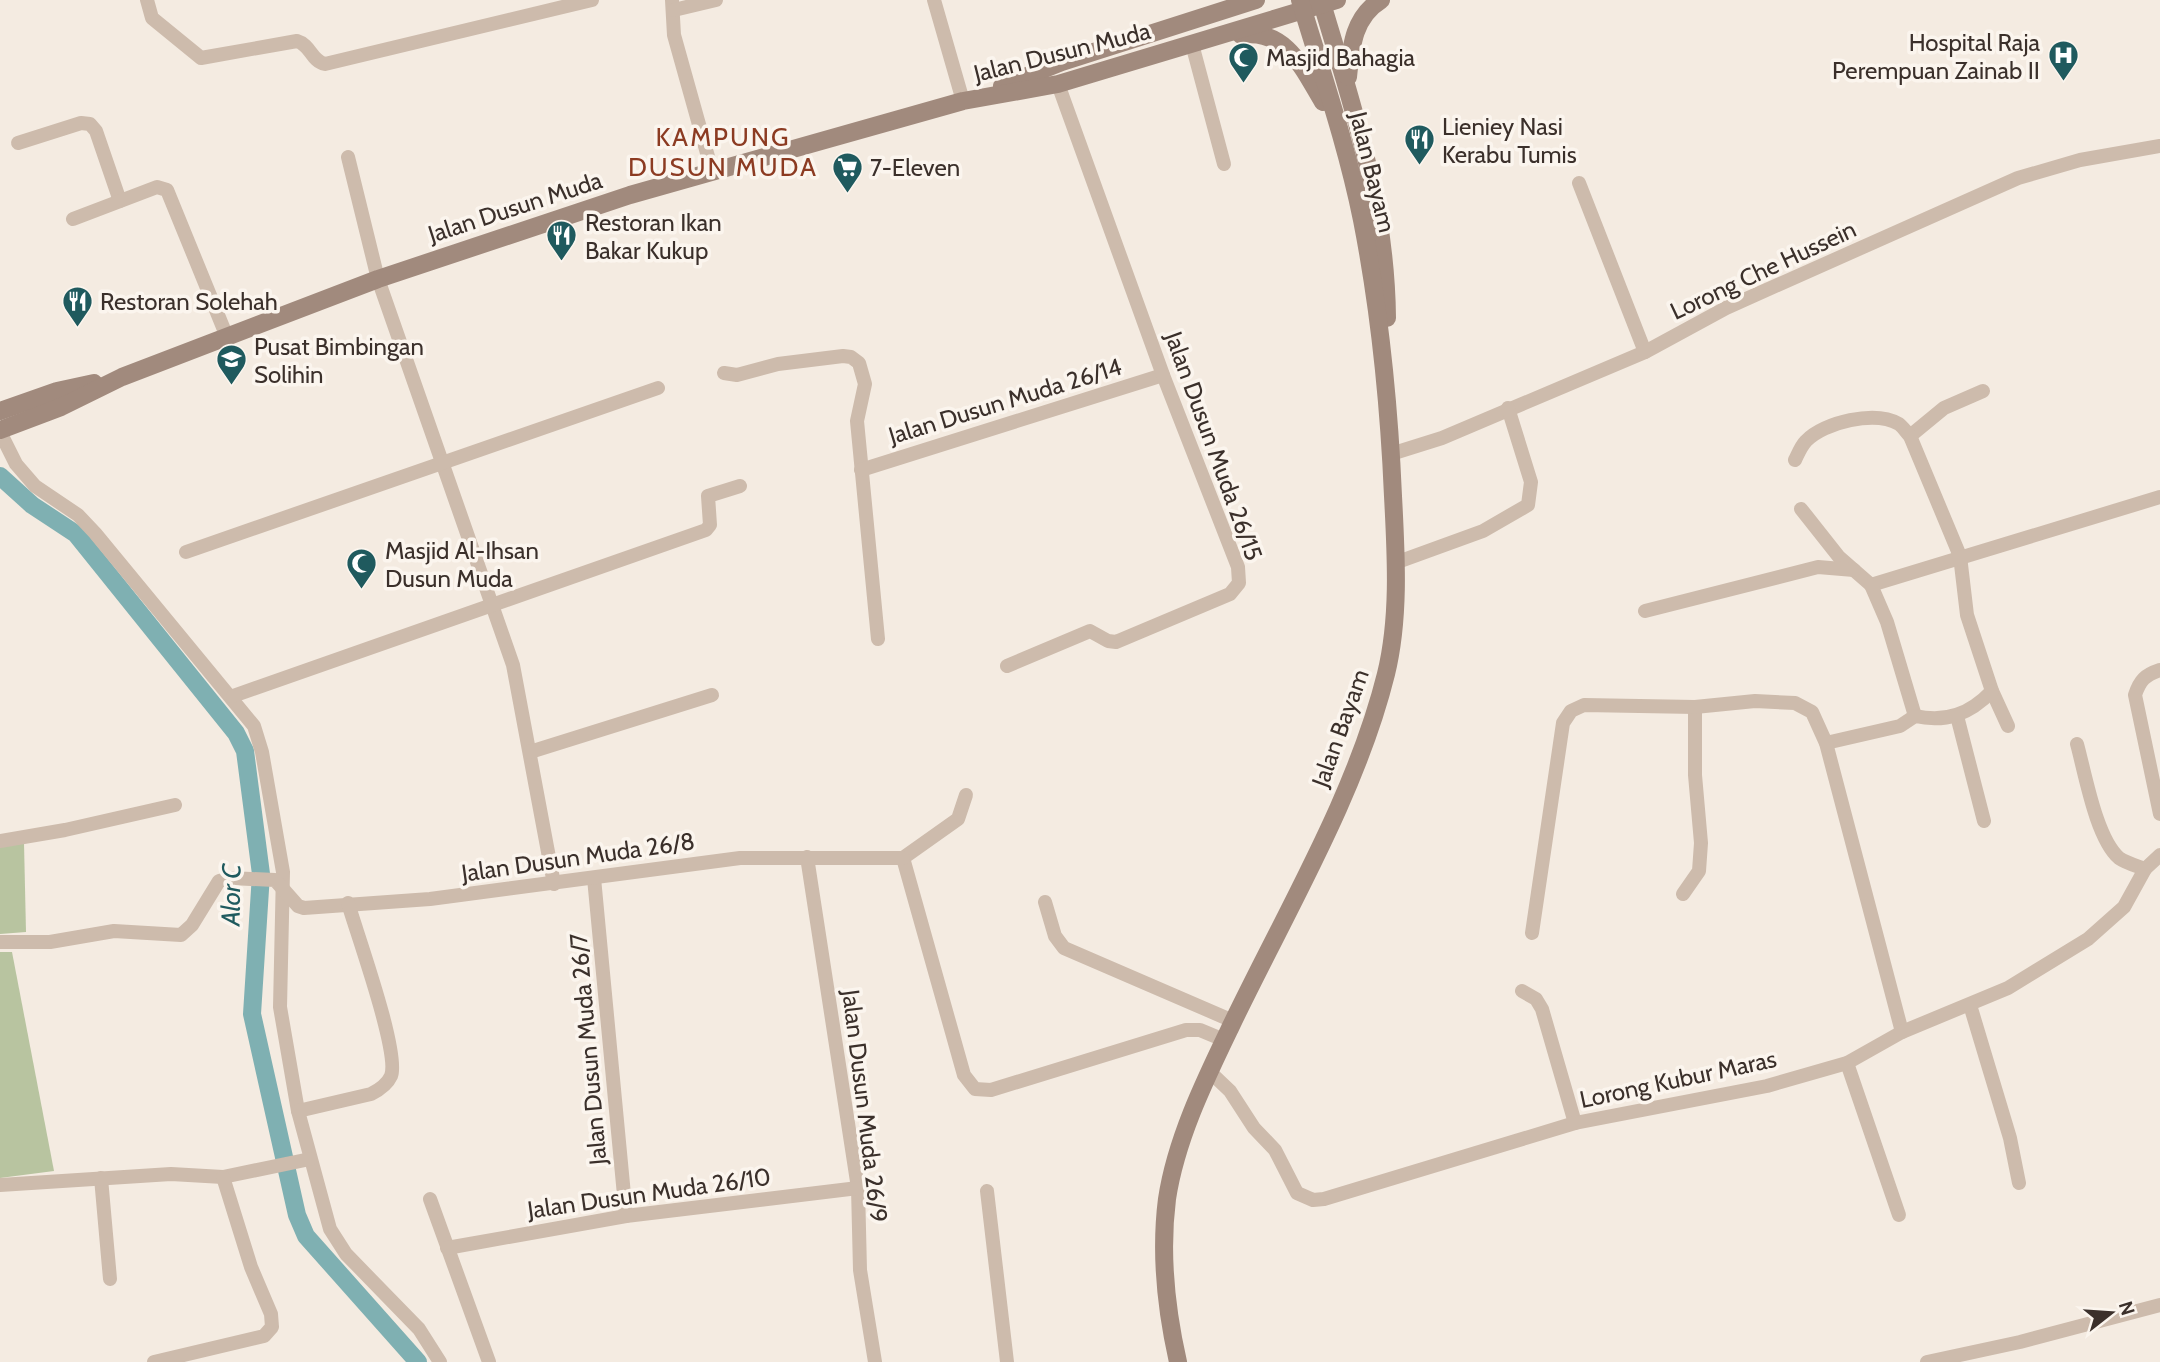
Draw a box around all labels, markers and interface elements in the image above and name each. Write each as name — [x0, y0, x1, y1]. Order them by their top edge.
street label: Jalan Dusun Muda — [970, 16, 1154, 88]
place label: Hospital Raja Perempuan Zainab II — [1832, 28, 2040, 85]
hospital icon: Hospital Raja Perempuan Zainab II — [2046, 39, 2080, 83]
mosque icon: Masjid Bahagia — [1226, 40, 1260, 84]
place label: Masjid Bahagia — [1266, 43, 1416, 72]
street label: Jalan Bayam — [1344, 108, 1402, 235]
place label: Lieniey Nasi Kerabu Tumis — [1442, 112, 1577, 169]
district label: KAMPUNG DUSUN MUDA — [628, 121, 818, 183]
restaurant icon: Lieniey Nasi Kerabu Tumis — [1402, 123, 1436, 167]
supermarket icon: 7-Eleven — [830, 150, 864, 194]
place label: 7-Eleven — [870, 153, 960, 182]
street label: Jalan Dusun Muda — [423, 165, 606, 249]
place label: Restoran Ikan Bakar Kukup — [585, 208, 722, 265]
street label: Lorong Che Hussein — [1665, 214, 1861, 326]
restaurant icon: Restoran Ikan Bakar Kukup — [545, 219, 579, 263]
restaurant icon: Restoran Solehah — [60, 284, 94, 328]
place label: Restoran Solehah — [100, 287, 278, 316]
street label: Jalan Dusun Muda 26/15 — [1159, 327, 1269, 564]
place label: Pusat Bimbingan Solihin — [254, 332, 424, 389]
school or university icon: Pusat Bimbingan Solihin — [214, 343, 248, 387]
street label: Jalan Dusun Muda 26/14 — [884, 352, 1125, 451]
place label: Masjid Al-Ihsan Dusun Muda — [385, 536, 539, 593]
mosque icon: Masjid Al-Ihsan Dusun Muda — [345, 547, 379, 591]
street label: Jalan Bayam — [1305, 665, 1375, 792]
street label: Jalan Dusun Muda 26/8 — [459, 826, 696, 888]
water label: Alor C — [214, 862, 248, 927]
street label: Jalan Dusun Muda 26/7 — [563, 932, 613, 1167]
street label: Jalan Dusun Muda 26/9 — [836, 987, 894, 1224]
street label: Lorong Kubur Maras — [1577, 1044, 1779, 1114]
street label: Jalan Dusun Muda 26/10 — [525, 1162, 772, 1225]
north arrow — [2076, 1278, 2146, 1348]
text: N — [2114, 1298, 2140, 1318]

